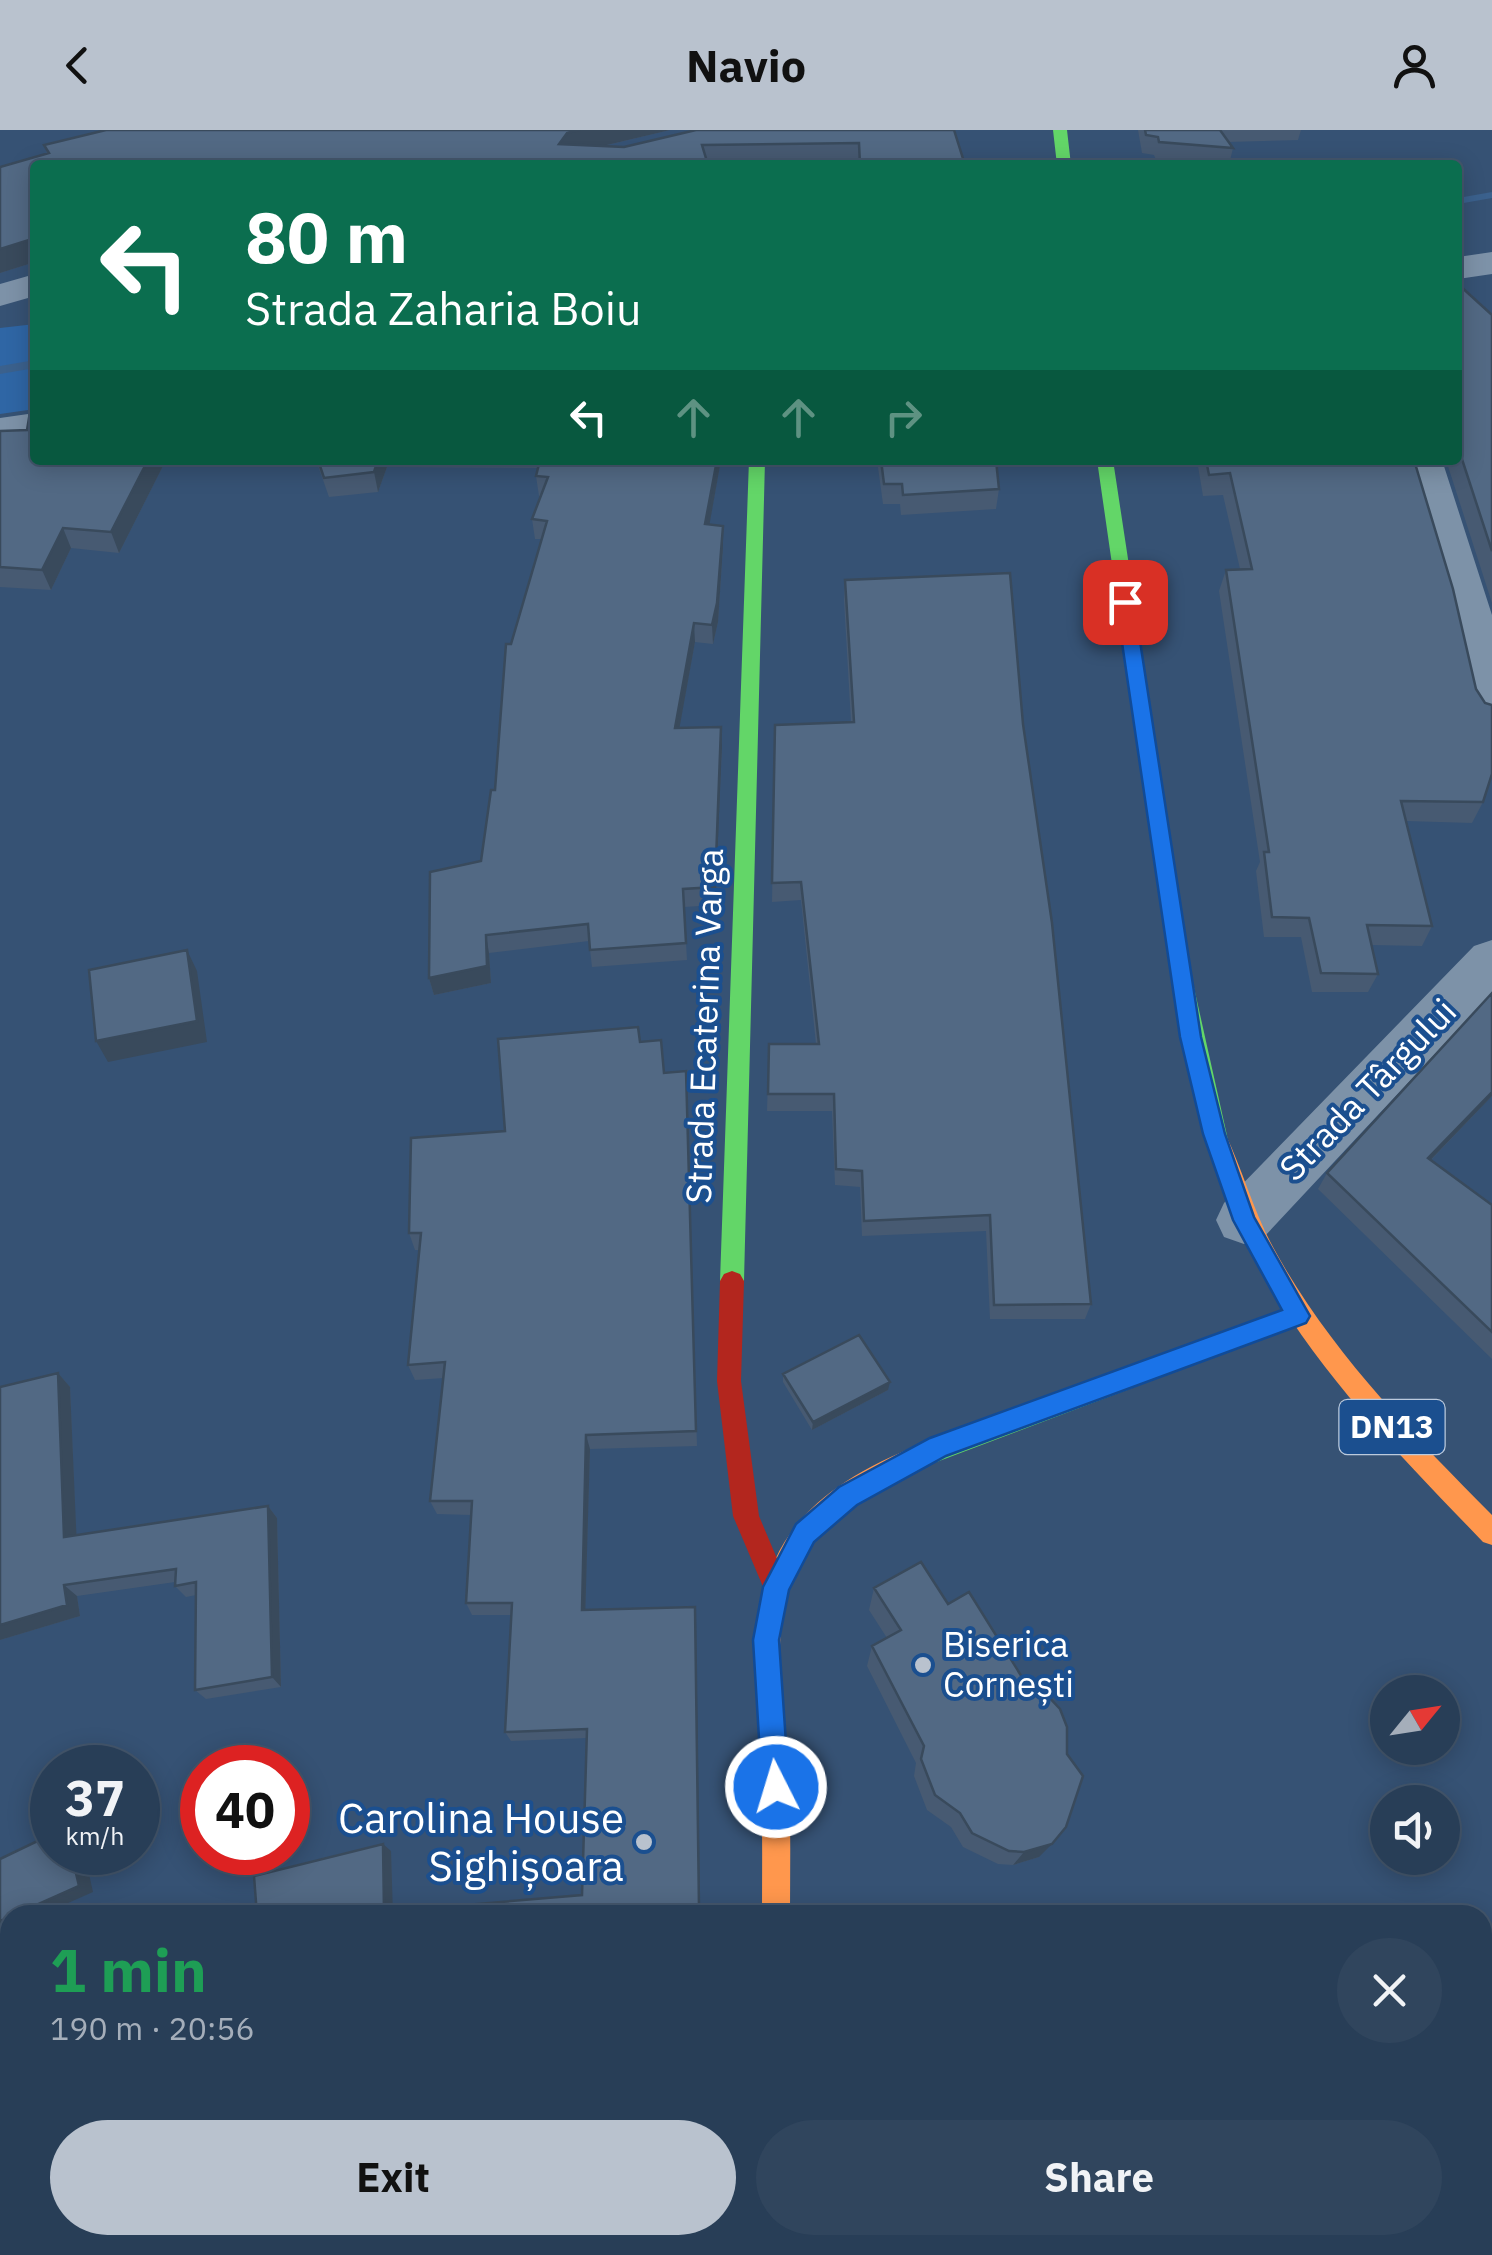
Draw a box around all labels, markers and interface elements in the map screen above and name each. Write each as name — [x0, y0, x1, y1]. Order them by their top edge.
text: Navio — [686, 36, 806, 94]
icon: back — [50, 38, 105, 93]
icon: person — [1387, 38, 1442, 93]
text: 80 m — [245, 191, 408, 282]
icon: left — [80, 200, 210, 330]
text: Strada Zaharia Boiu — [245, 279, 642, 337]
icon: left — [561, 390, 616, 445]
icon: ahead — [666, 390, 721, 445]
icon: ahead — [771, 390, 826, 445]
icon: right — [876, 390, 931, 445]
pin — [1083, 560, 1168, 645]
icon: arrive — [1098, 575, 1153, 630]
street label: Strada Ecaterina Varga — [675, 848, 733, 1204]
street label: Strada Târgului — [1269, 988, 1466, 1190]
road number: DN13 — [1340, 1400, 1444, 1454]
place label: Biserica Cornești — [943, 1621, 1074, 1707]
marker: Biserica Cornești — [912, 1654, 934, 1676]
north arrow — [1370, 1675, 1460, 1765]
map controls — [1370, 1675, 1460, 1875]
position arrow — [724, 1735, 828, 1839]
speed limit sign: 40 — [180, 1745, 310, 1875]
text: 37 — [65, 1765, 125, 1830]
button: sound — [1370, 1785, 1460, 1875]
place label: Carolina House Sighișoara — [338, 1790, 624, 1893]
text: km/h — [66, 1819, 124, 1852]
marker: Carolina House Sighișoara — [633, 1831, 655, 1853]
text: 1 min — [50, 1930, 207, 2009]
button: close — [1337, 1938, 1442, 2043]
text: 190 m · 20:56 — [50, 2007, 255, 2049]
button: Exit — [50, 2120, 736, 2235]
button: Share — [756, 2120, 1442, 2235]

